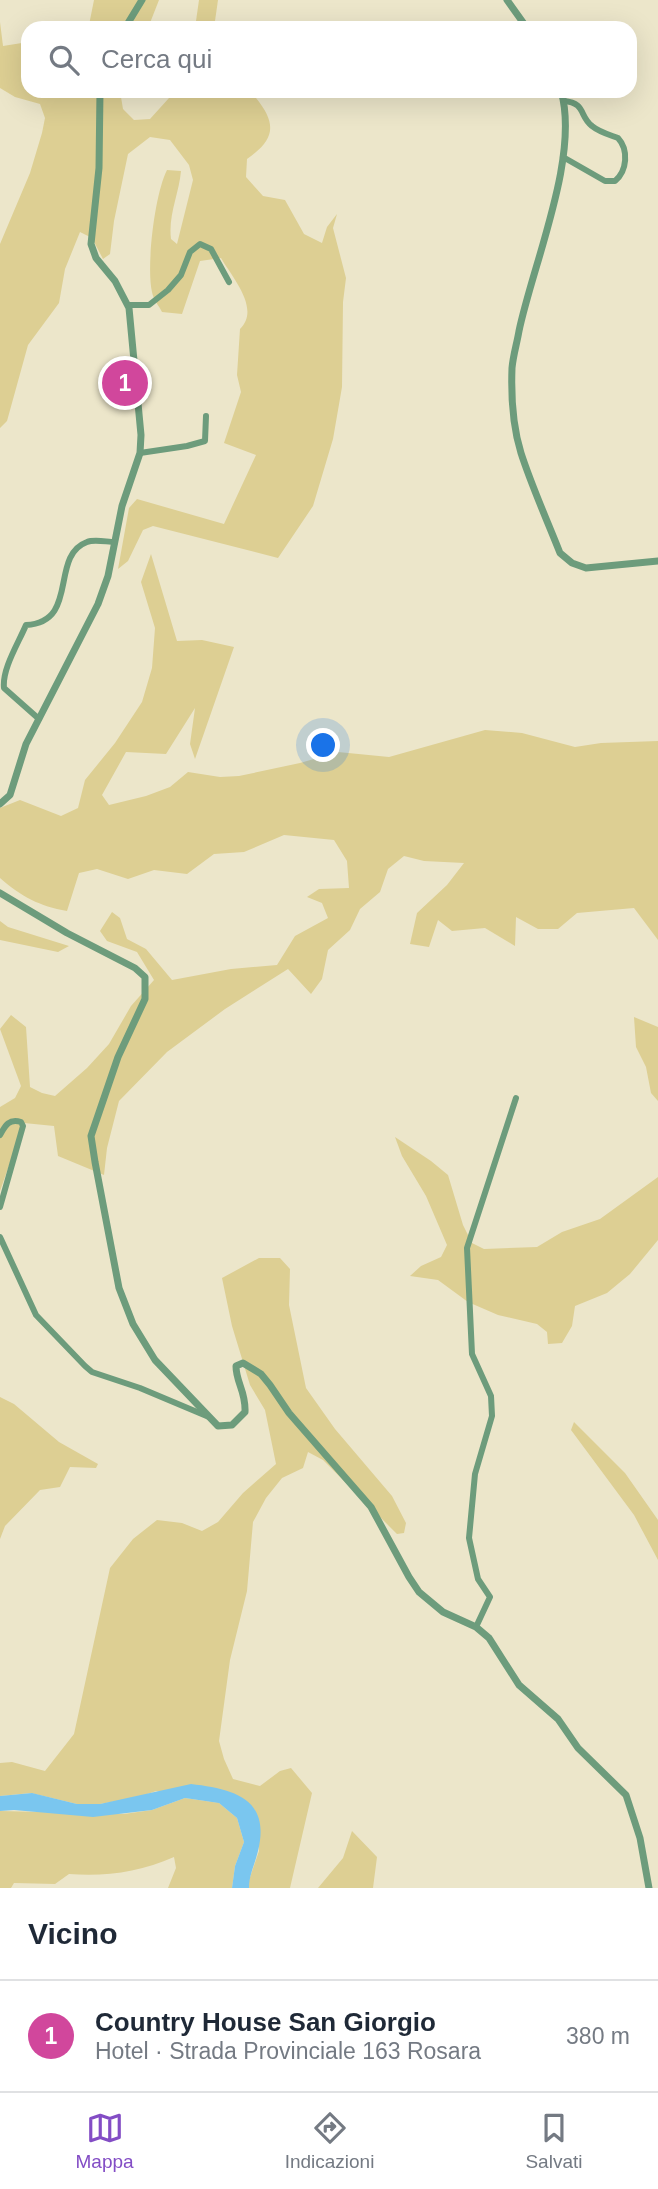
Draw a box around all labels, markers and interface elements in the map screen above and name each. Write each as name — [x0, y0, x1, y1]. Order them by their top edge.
search box — [21, 21, 637, 98]
icon: search — [45, 41, 83, 79]
text: Cerca qui — [101, 44, 212, 74]
pin: 1 — [102, 357, 148, 409]
your location — [306, 728, 340, 762]
text: Vicino — [28, 1917, 117, 1950]
text: Country House San Giorgio — [95, 2007, 436, 2037]
text: 1 — [45, 2023, 57, 2049]
text: 380 m — [566, 2023, 630, 2049]
text: Hotel · Strada Provinciale 163 Rosara — [95, 2038, 481, 2064]
tab: Mappa — [76, 2109, 134, 2173]
tab: Indicazioni — [285, 2109, 374, 2173]
tab: Salvati — [525, 2109, 582, 2173]

